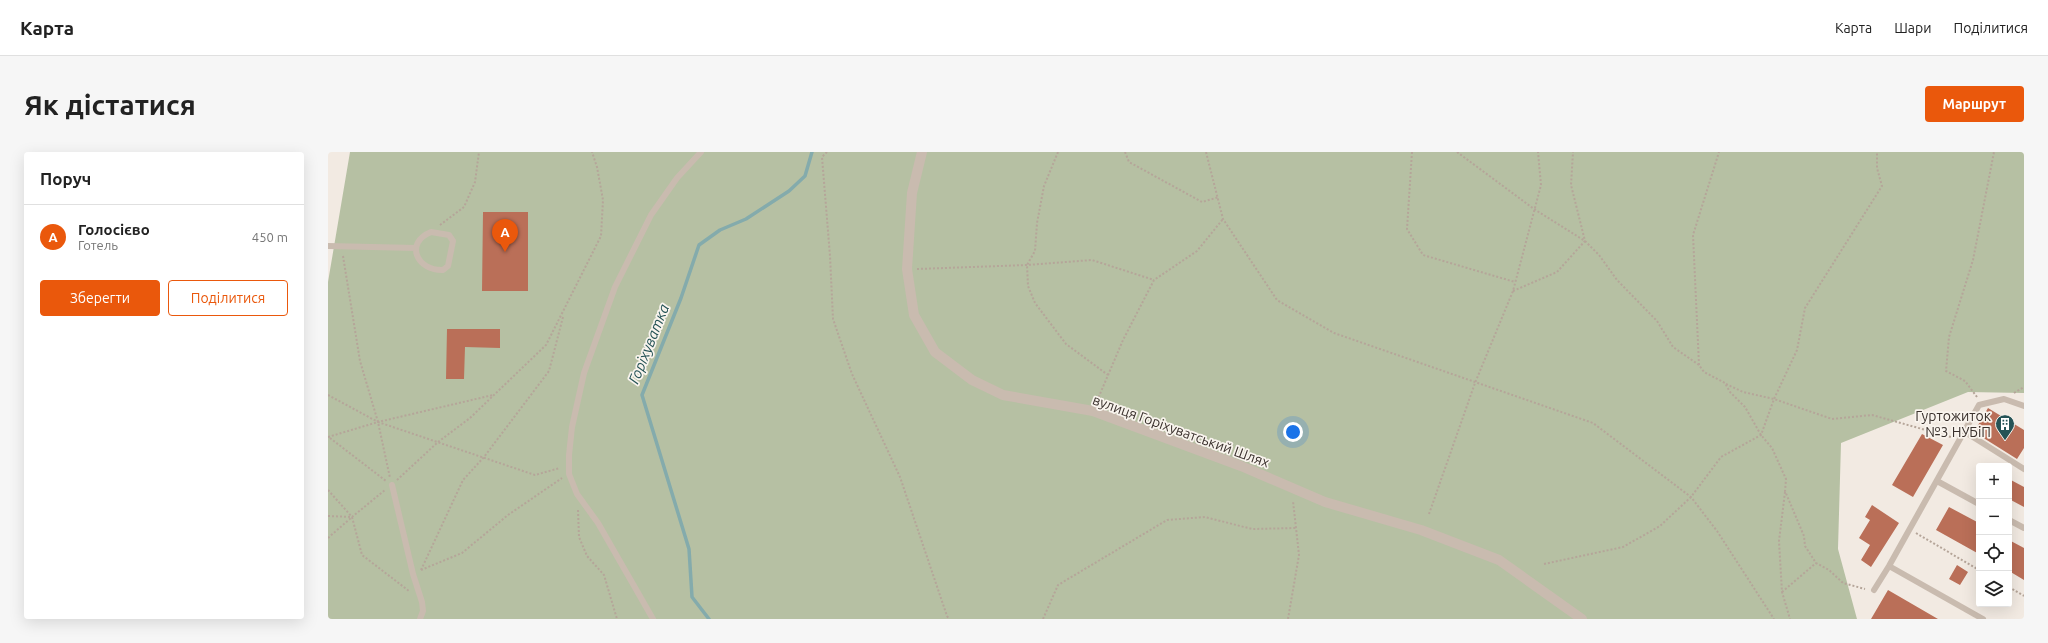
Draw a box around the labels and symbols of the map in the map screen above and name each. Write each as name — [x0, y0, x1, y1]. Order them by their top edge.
pin: A — [492, 219, 518, 252]
water label: Горіхуватка — [625, 302, 672, 386]
street label: вулиця Горіхуватський Шлях — [1090, 391, 1272, 471]
place label: Гуртожиток №3 НУБіП — [1915, 408, 1991, 440]
building icon: Гуртожиток №3 НУБіП — [1994, 413, 2016, 441]
your location — [1283, 422, 1303, 442]

